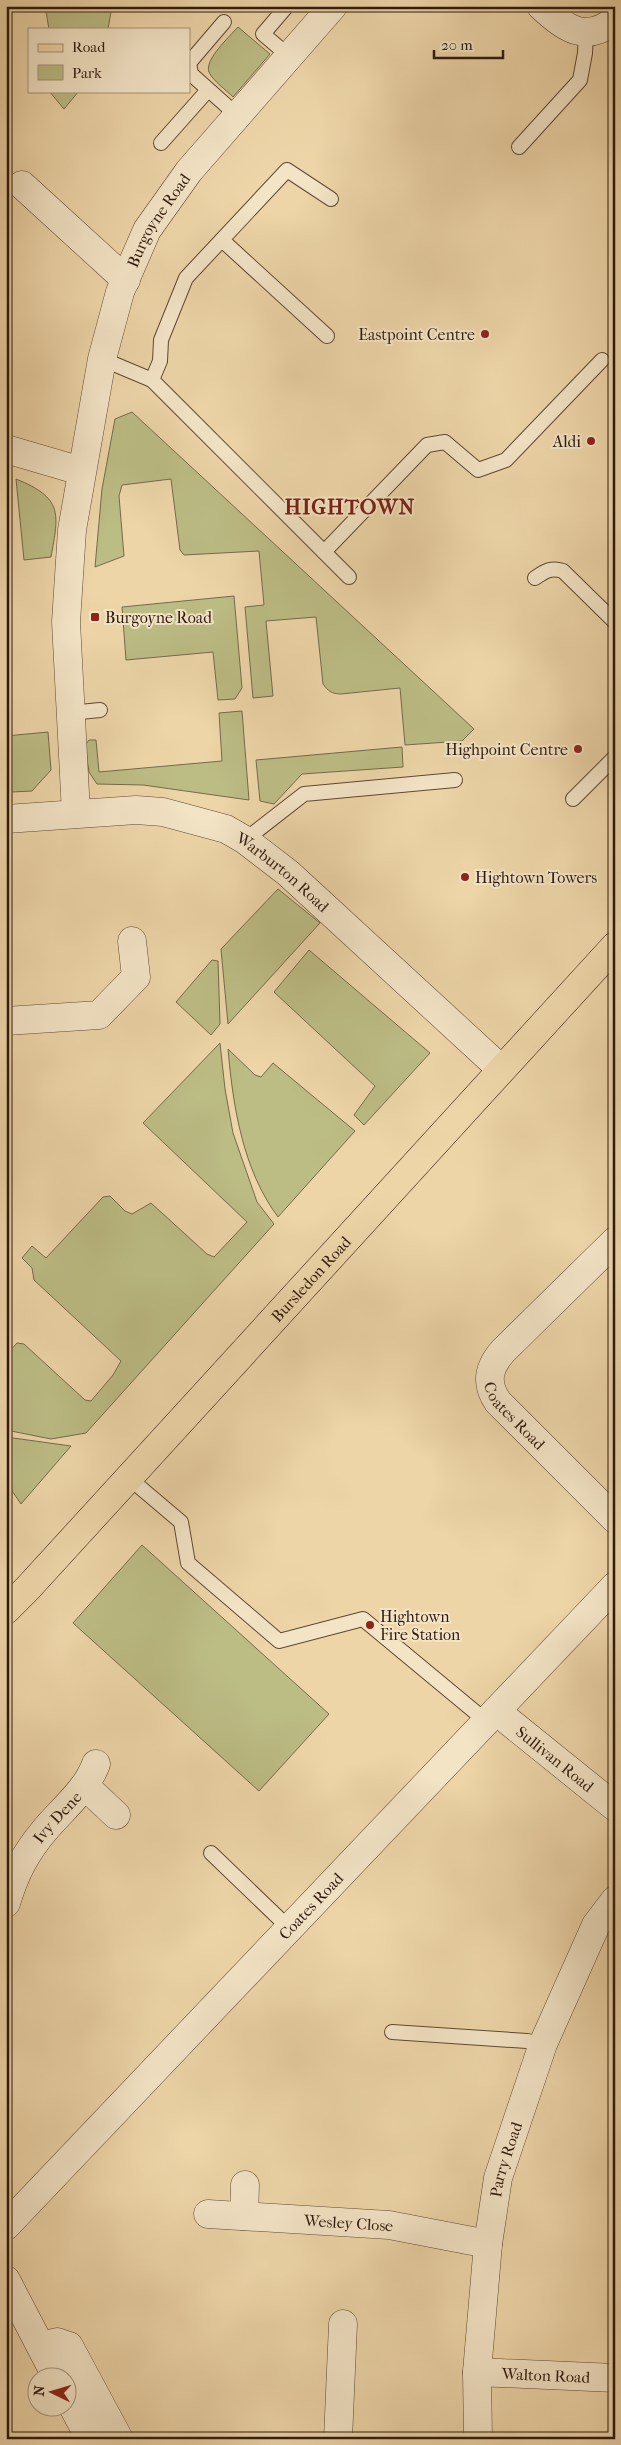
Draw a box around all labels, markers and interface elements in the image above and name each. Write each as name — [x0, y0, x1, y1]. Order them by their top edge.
legend — [28, 28, 190, 92]
scale bar — [434, 28, 502, 60]
text: 20 m — [441, 36, 473, 54]
text: Road — [72, 38, 106, 56]
text: Park — [72, 64, 102, 82]
street label: Burgoyne Road — [122, 169, 194, 270]
place label: Eastpoint Centre — [358, 325, 475, 344]
marker: Eastpoint Centre — [479, 328, 491, 340]
place label: Aldi — [552, 432, 581, 451]
marker: Aldi — [585, 435, 597, 447]
district label: HIGHTOWN — [285, 495, 415, 519]
place label: Burgoyne Road — [105, 608, 212, 627]
marker: Burgoyne Road — [89, 611, 101, 623]
place label: Highpoint Centre — [445, 740, 568, 759]
marker: Highpoint Centre — [572, 743, 584, 755]
street label: Warburton Road — [232, 827, 333, 916]
place label: Hightown Towers — [475, 868, 597, 887]
marker: Hightown Towers — [459, 871, 471, 883]
street label: Bursledon Road — [267, 1232, 355, 1326]
street label: Coates Road — [480, 1380, 550, 1454]
place label: Hightown Fire Station — [380, 1607, 461, 1644]
marker: Hightown Fire Station — [364, 1619, 376, 1631]
street label: Sullivan Road — [513, 1722, 598, 1796]
street label: Ivy Dene — [29, 1787, 85, 1847]
street label: Coates Road — [275, 1868, 347, 1943]
street label: Parry Road — [486, 2119, 526, 2199]
street label: Wesley Close — [303, 2210, 395, 2235]
street label: Walton Road — [500, 2364, 591, 2386]
north arrow — [28, 2368, 78, 2418]
text: N — [31, 2385, 49, 2397]

